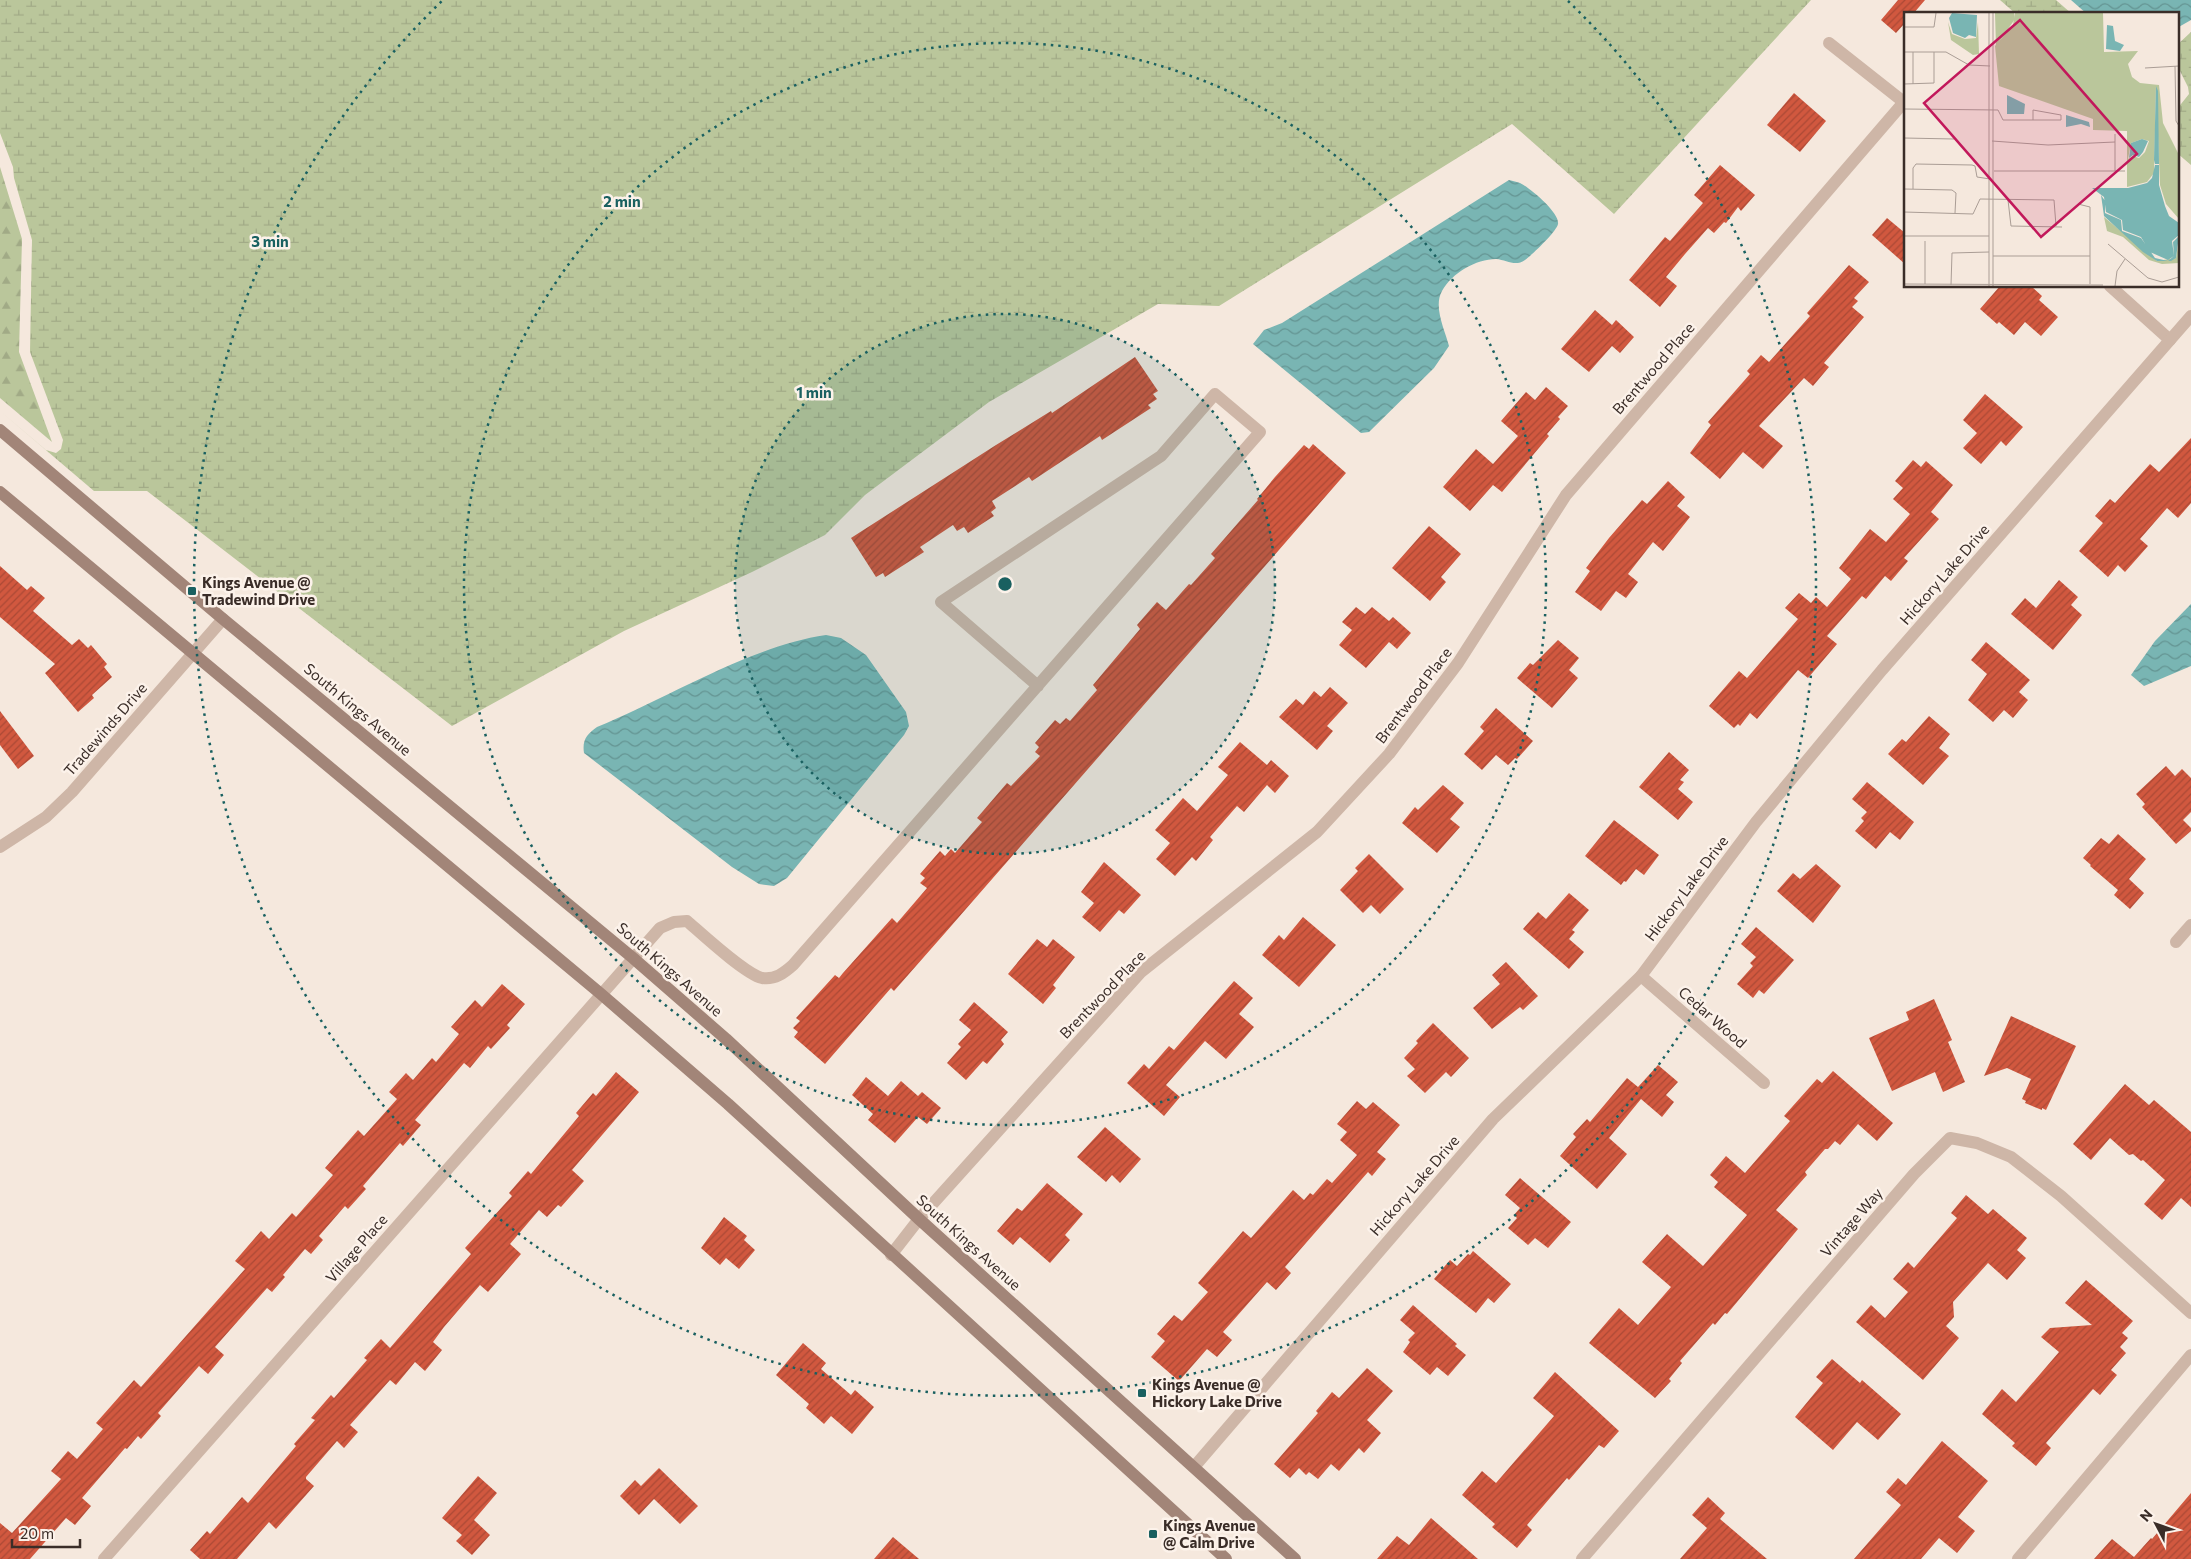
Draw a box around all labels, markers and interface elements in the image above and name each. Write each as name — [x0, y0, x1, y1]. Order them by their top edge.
inset map — [1904, 12, 2178, 288]
text: 2 min — [603, 192, 641, 210]
text: 3 min — [251, 232, 289, 250]
street label: Brentwood Place — [1608, 318, 1698, 418]
text: 1 min — [796, 383, 832, 401]
street label: Hickory Lake Drive — [1896, 520, 1993, 628]
place label: Kings Avenue @ Tradewind Drive — [202, 573, 315, 608]
centre of rings — [996, 575, 1014, 593]
marker: Kings Avenue @ Tradewind Drive — [186, 585, 198, 597]
street label: Brentwood Place — [1371, 643, 1455, 747]
street label: South Kings Avenue — [301, 659, 415, 759]
street label: Tradewinds Drive — [60, 679, 150, 779]
street label: Hickory Lake Drive — [1641, 832, 1731, 944]
street label: South Kings Avenue — [613, 918, 727, 1020]
street label: Brentwood Place — [1055, 946, 1149, 1042]
street label: Cedar Wood — [1675, 983, 1751, 1051]
street label: Hickory Lake Drive — [1366, 1131, 1463, 1239]
street label: Vintage Way — [1816, 1184, 1886, 1260]
street label: South Kings Avenue — [913, 1190, 1025, 1294]
street label: Village Place — [321, 1210, 391, 1286]
place label: Kings Avenue @ Hickory Lake Drive — [1152, 1375, 1282, 1410]
marker: Kings Avenue @ Hickory Lake Drive — [1136, 1387, 1148, 1399]
north arrow — [2131, 1499, 2181, 1549]
text: N — [2136, 1506, 2156, 1525]
scale bar — [12, 1516, 80, 1548]
place label: Kings Avenue @ Calm Drive — [1163, 1516, 1255, 1551]
text: 20 m — [20, 1524, 54, 1542]
marker: Kings Avenue @ Calm Drive — [1147, 1528, 1159, 1540]

